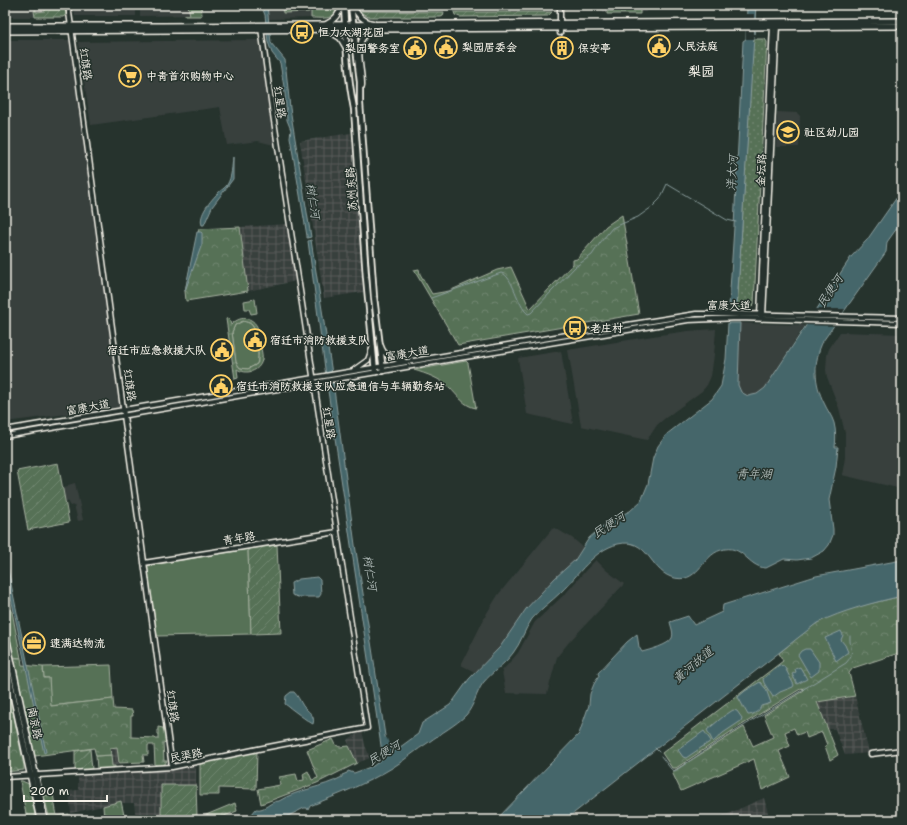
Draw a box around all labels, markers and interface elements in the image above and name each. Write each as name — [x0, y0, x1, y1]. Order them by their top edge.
bus stop icon: 恒力太湖花园 — [289, 19, 315, 45]
place label: 恒力太湖花园 — [318, 25, 384, 40]
public building icon: 人民法庭 — [646, 33, 672, 59]
public building icon: 梨园居委会 — [433, 34, 459, 60]
public building icon: 梨园警务室 — [402, 35, 428, 61]
building icon: 保安亭 — [549, 35, 575, 61]
place label: 人民法庭 — [674, 39, 718, 54]
place label: 梨园居委会 — [462, 40, 517, 55]
place label: 梨园警务室 — [345, 41, 400, 56]
place label: 保安亭 — [578, 41, 611, 56]
street label: 红旗路 — [76, 47, 95, 81]
supermarket icon: 中青首尔购物中心 — [117, 63, 143, 89]
district label: 梨园 — [688, 63, 714, 80]
place label: 中青首尔购物中心 — [146, 69, 234, 84]
street label: 红星路 — [270, 85, 289, 119]
school or university icon: 社区幼儿园 — [775, 119, 801, 145]
place label: 社区幼儿园 — [804, 125, 859, 140]
water label: 洋大河 — [723, 152, 741, 192]
street label: 金坛路 — [753, 153, 770, 187]
street label: 苏州东路 — [342, 166, 361, 211]
water label: 树仁河 — [302, 182, 324, 222]
water label: 民便河 — [813, 270, 848, 310]
street label: 富康大道 — [707, 298, 751, 313]
bus stop icon: 老庄村 — [562, 315, 588, 341]
place label: 老庄村 — [590, 321, 623, 336]
public building icon: 宿迁市消防救援支队 — [242, 327, 268, 353]
place label: 宿迁市消防救援支队 — [270, 333, 369, 348]
public building icon: 宿迁市应急救援大队 — [209, 337, 235, 363]
place label: 宿迁市应急救援大队 — [107, 343, 206, 358]
street label: 富康大道 — [384, 343, 430, 364]
street label: 红旗路 — [120, 368, 139, 402]
public building icon: 宿迁市消防救援支队应急通信与车辆勤务站 — [208, 373, 234, 399]
place label: 宿迁市消防救援支队应急通信与车辆勤务站 — [236, 379, 445, 394]
street label: 富康大道 — [65, 396, 111, 419]
street label: 红星路 — [319, 406, 338, 441]
water label: 青年湖 — [736, 466, 773, 482]
water label: 民便河 — [590, 507, 630, 542]
street label: 青年路 — [222, 529, 257, 548]
water label: 树仁河 — [359, 554, 381, 594]
office icon: 速满达物流 — [21, 630, 47, 656]
place label: 速满达物流 — [50, 636, 105, 651]
water label: 黄河故道 — [669, 643, 717, 687]
street label: 红旗路 — [163, 689, 182, 723]
street label: 南京路 — [24, 705, 45, 741]
water label: 民便河 — [364, 736, 405, 769]
street label: 民渠路 — [168, 745, 204, 766]
scale bar — [24, 777, 107, 803]
text: 200 m — [30, 783, 69, 799]

